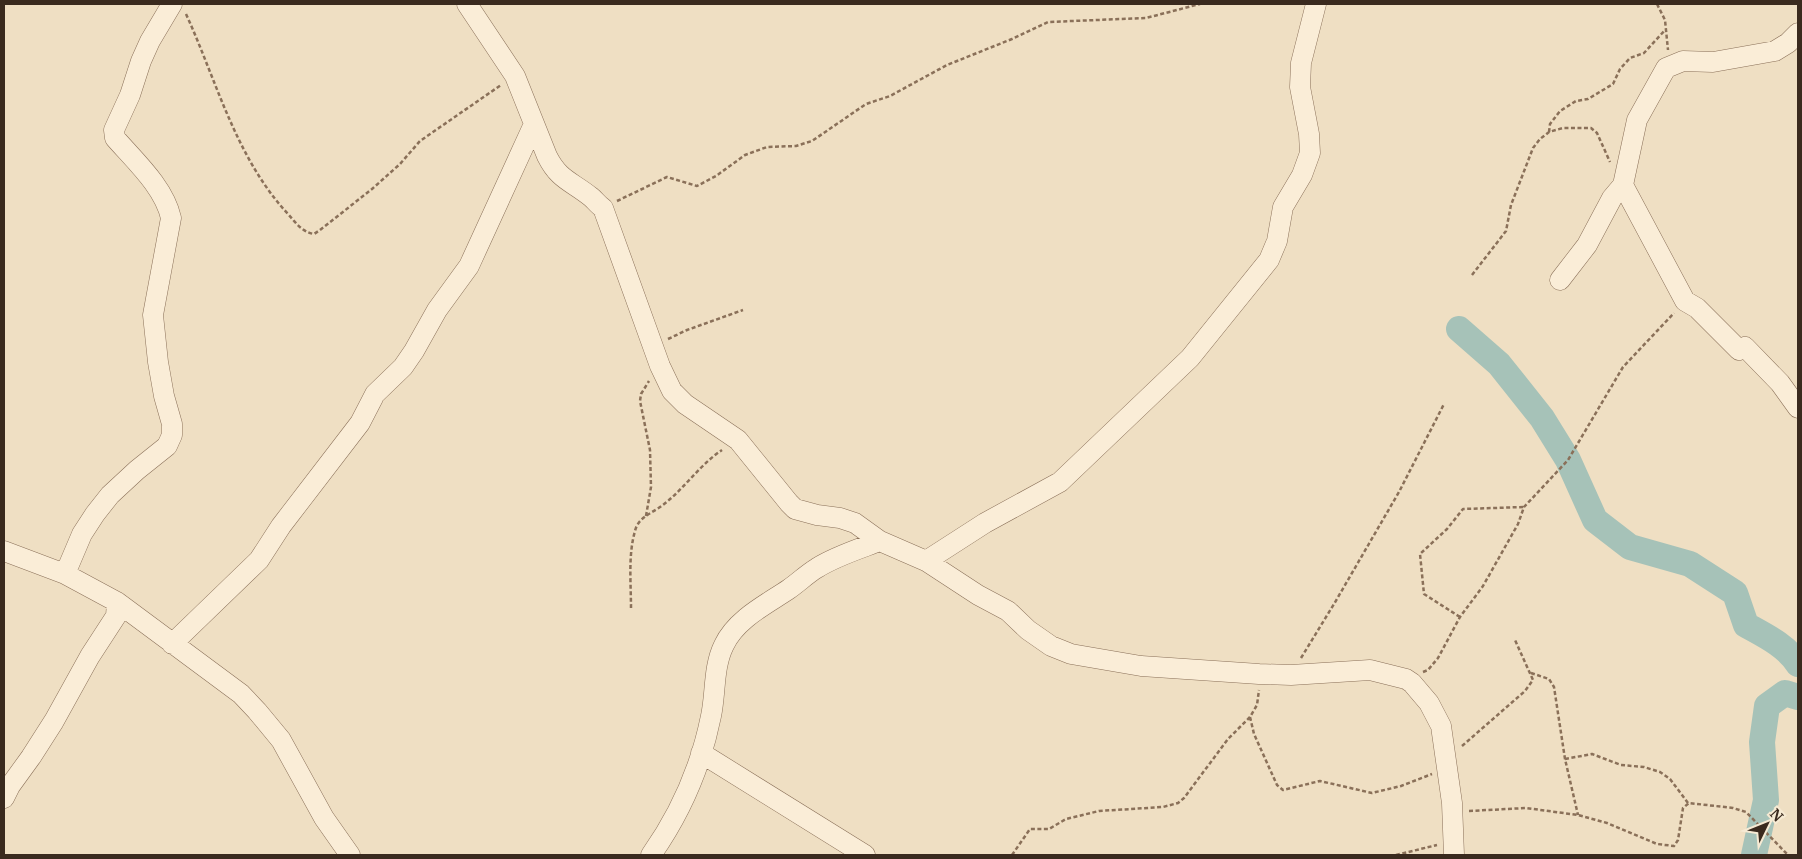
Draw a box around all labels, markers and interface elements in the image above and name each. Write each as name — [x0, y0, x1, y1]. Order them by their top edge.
north arrow — [1742, 799, 1792, 849]
text: N — [1766, 805, 1787, 825]

